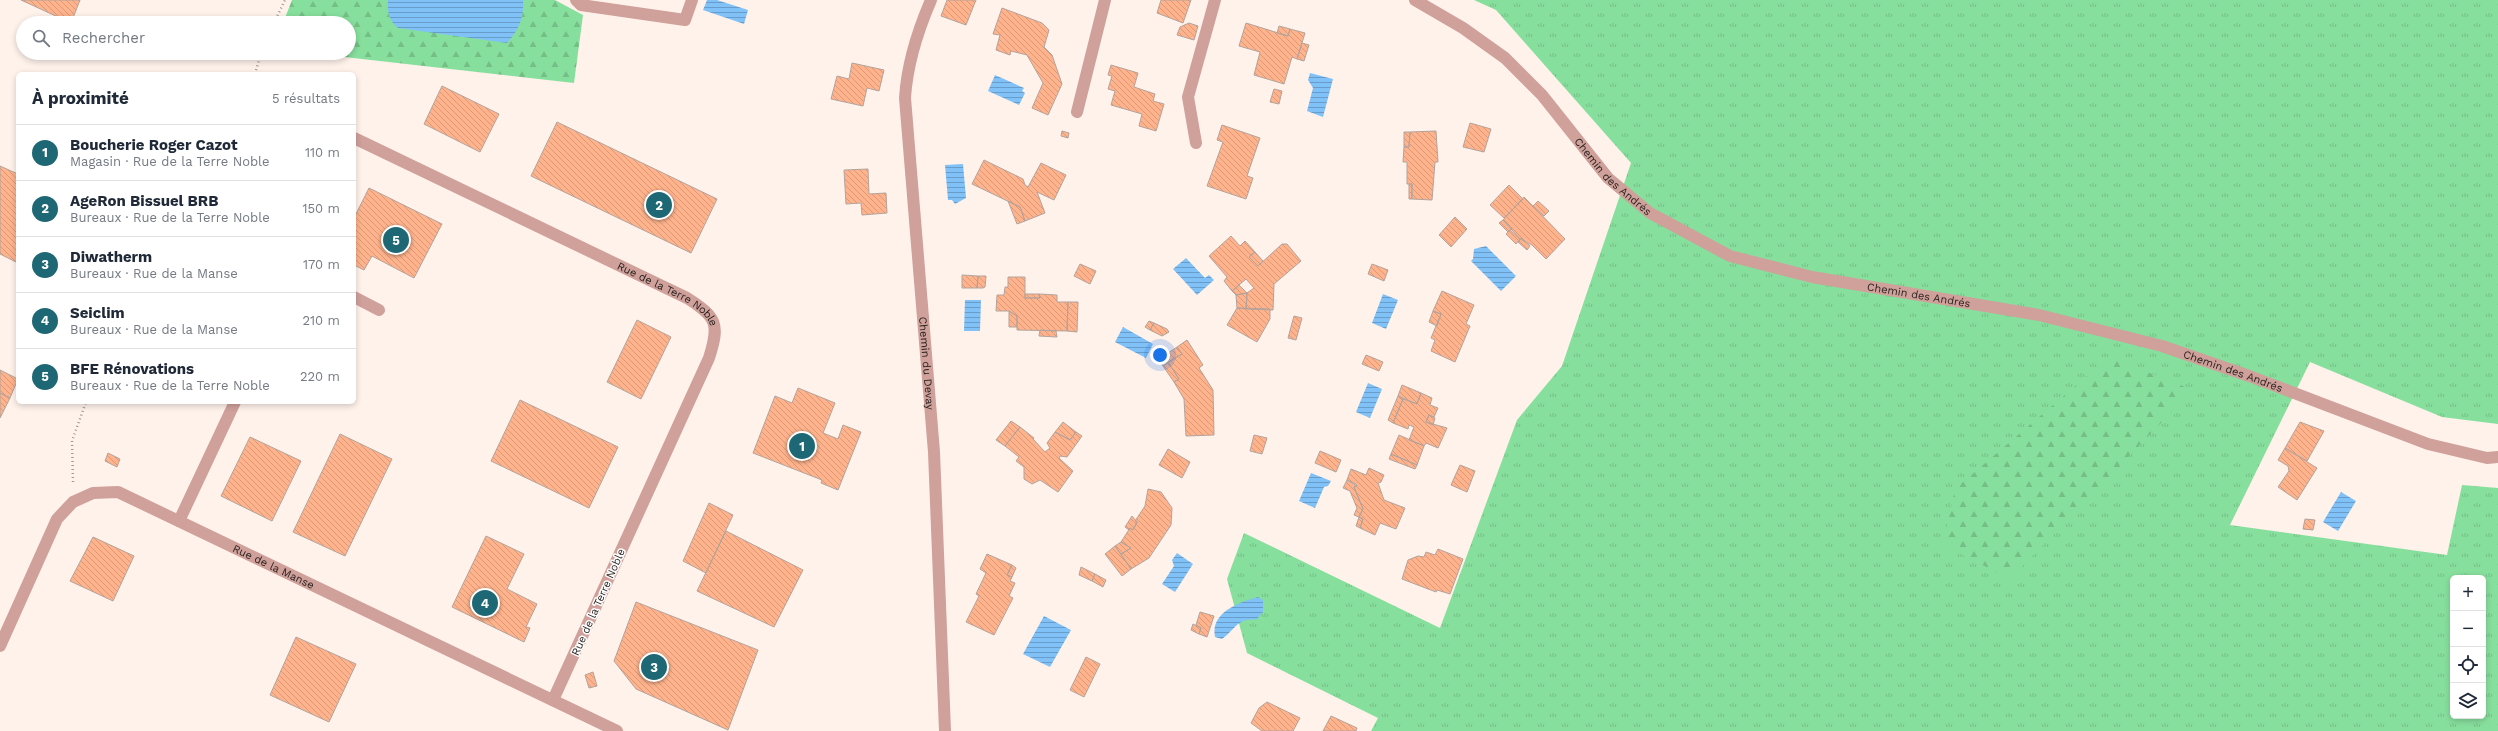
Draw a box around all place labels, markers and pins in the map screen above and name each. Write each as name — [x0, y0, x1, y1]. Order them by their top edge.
pin: 2 — [646, 190, 672, 220]
pin: 5 — [383, 225, 409, 255]
pin: 1 — [789, 431, 815, 461]
pin: 4 — [472, 588, 498, 618]
pin: 3 — [641, 652, 667, 682]

